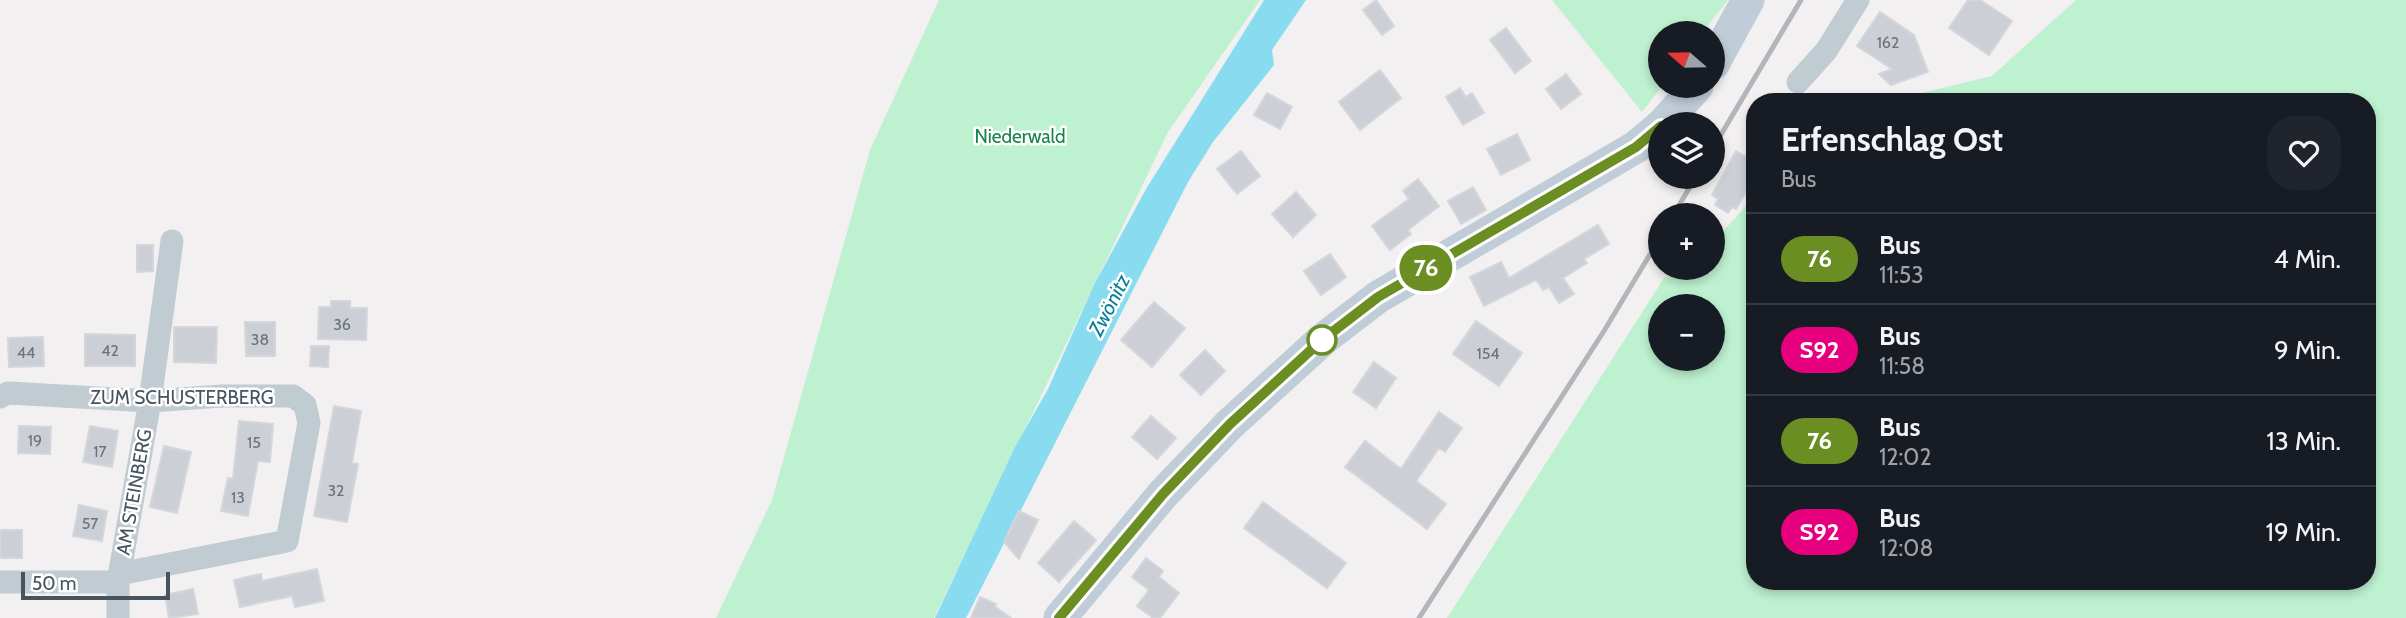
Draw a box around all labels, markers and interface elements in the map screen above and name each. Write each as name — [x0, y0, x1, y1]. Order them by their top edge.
north arrow — [1648, 21, 1726, 98]
map controls — [1648, 21, 1725, 371]
house number: 162 — [1877, 33, 1899, 52]
button: layers — [1648, 112, 1725, 189]
button: heart — [2267, 116, 2341, 190]
text: Erfenschlag Ost — [1781, 119, 2003, 159]
park label: Niederwald — [975, 125, 1066, 148]
text: Bus — [1781, 165, 1816, 193]
button: + — [1648, 203, 1725, 280]
text: Bus — [1879, 229, 1920, 261]
text: 4 Min. — [2274, 243, 2341, 275]
text: 76 — [1807, 244, 1832, 273]
line badge: 76 — [1394, 245, 1458, 291]
text: 76 — [1413, 253, 1439, 282]
text: 11:53 — [1879, 261, 1924, 289]
water label: Zwönitz — [1083, 269, 1135, 341]
button: − — [1648, 294, 1725, 371]
house number: 36 — [333, 315, 351, 334]
text: Bus — [1879, 320, 1920, 352]
unlabelled marker — [1307, 325, 1337, 355]
house number: 38 — [251, 330, 269, 349]
text: 9 Min. — [2274, 334, 2341, 366]
text: S92 — [1799, 335, 1840, 364]
house number: 42 — [101, 341, 119, 360]
house number: 44 — [17, 343, 35, 362]
house number: 154 — [1476, 344, 1500, 363]
text: 11:58 — [1879, 352, 1925, 380]
street label: ZUM SCHUSTERBERG — [90, 386, 274, 409]
text: Bus — [1879, 411, 1920, 443]
text: 13 Min. — [2266, 425, 2341, 457]
text: 76 — [1807, 426, 1832, 455]
street label: AM STEINBERG — [112, 427, 156, 557]
house number: 19 — [28, 431, 42, 450]
house number: 15 — [247, 433, 261, 452]
house number: 17 — [93, 442, 107, 461]
text: 12:02 — [1879, 443, 1931, 471]
house number: 32 — [327, 481, 345, 500]
house number: 13 — [231, 488, 245, 507]
text: Bus — [1879, 502, 1920, 534]
house number: 57 — [82, 514, 98, 533]
text: 19 Min. — [2266, 516, 2341, 548]
text: S92 — [1799, 517, 1840, 546]
text: 12:08 — [1879, 534, 1933, 562]
scale bar — [21, 569, 170, 601]
text: 50 m — [32, 572, 76, 595]

